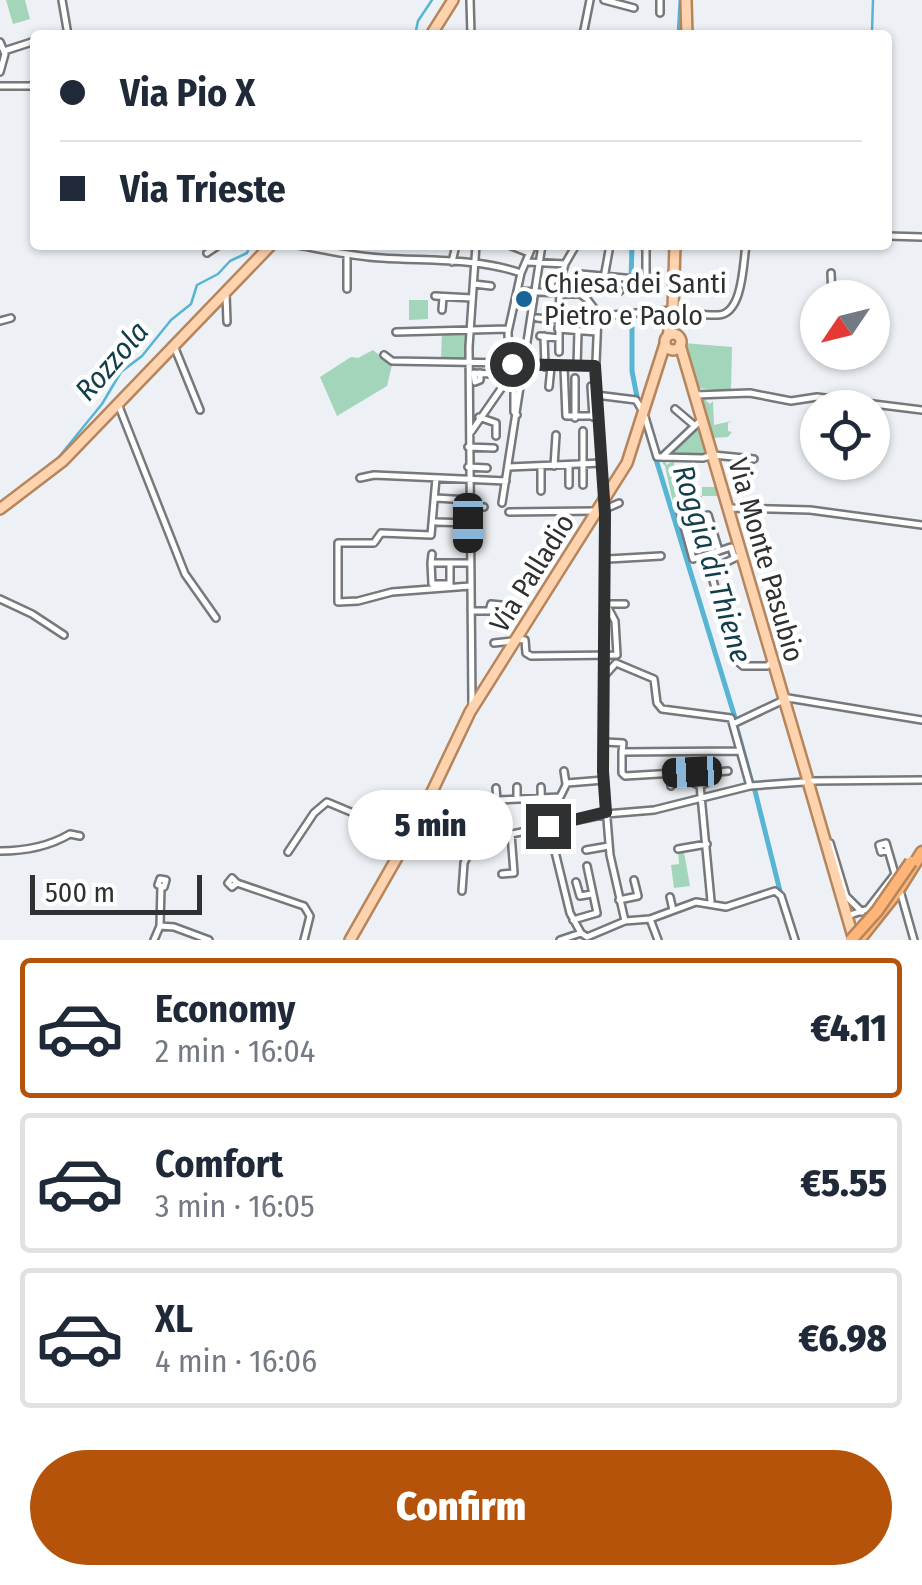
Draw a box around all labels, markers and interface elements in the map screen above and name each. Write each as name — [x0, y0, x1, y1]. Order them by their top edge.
text: Via Pio X — [120, 70, 255, 116]
text: Via Trieste — [120, 166, 286, 212]
place label: Chiesa dei Santi Pietro e Paolo — [544, 267, 727, 332]
north arrow — [800, 280, 890, 370]
map controls — [800, 280, 890, 480]
marker: Chiesa dei Santi Pietro e Paolo — [513, 288, 535, 310]
water label: Rozzola — [68, 314, 156, 408]
route start — [490, 342, 535, 387]
button: locate — [800, 390, 890, 480]
street label: Via Monte Pasubio — [721, 454, 811, 666]
water label: Roggia di Thiene — [665, 461, 759, 667]
car — [453, 493, 483, 553]
street label: Via Palladio — [483, 508, 581, 638]
car — [661, 755, 723, 789]
callout: 5 min — [348, 791, 513, 861]
route end — [526, 804, 571, 849]
text: 5 min — [395, 806, 466, 844]
scale bar — [30, 870, 202, 914]
text: 500 m — [45, 876, 115, 909]
icon: car — [35, 983, 125, 1073]
text: Economy — [155, 986, 295, 1032]
text: €4.11 — [811, 1005, 887, 1051]
text: 2 min · 16:04 — [155, 1032, 315, 1070]
icon: car — [35, 1138, 125, 1228]
text: Comfort — [155, 1141, 283, 1187]
text: €5.55 — [800, 1160, 887, 1206]
text: 3 min · 16:05 — [155, 1187, 315, 1225]
icon: car — [35, 1293, 125, 1383]
text: XL — [155, 1296, 193, 1342]
text: €6.98 — [799, 1315, 887, 1361]
text: 4 min · 16:06 — [155, 1342, 317, 1380]
button: Confirm — [30, 1450, 892, 1565]

